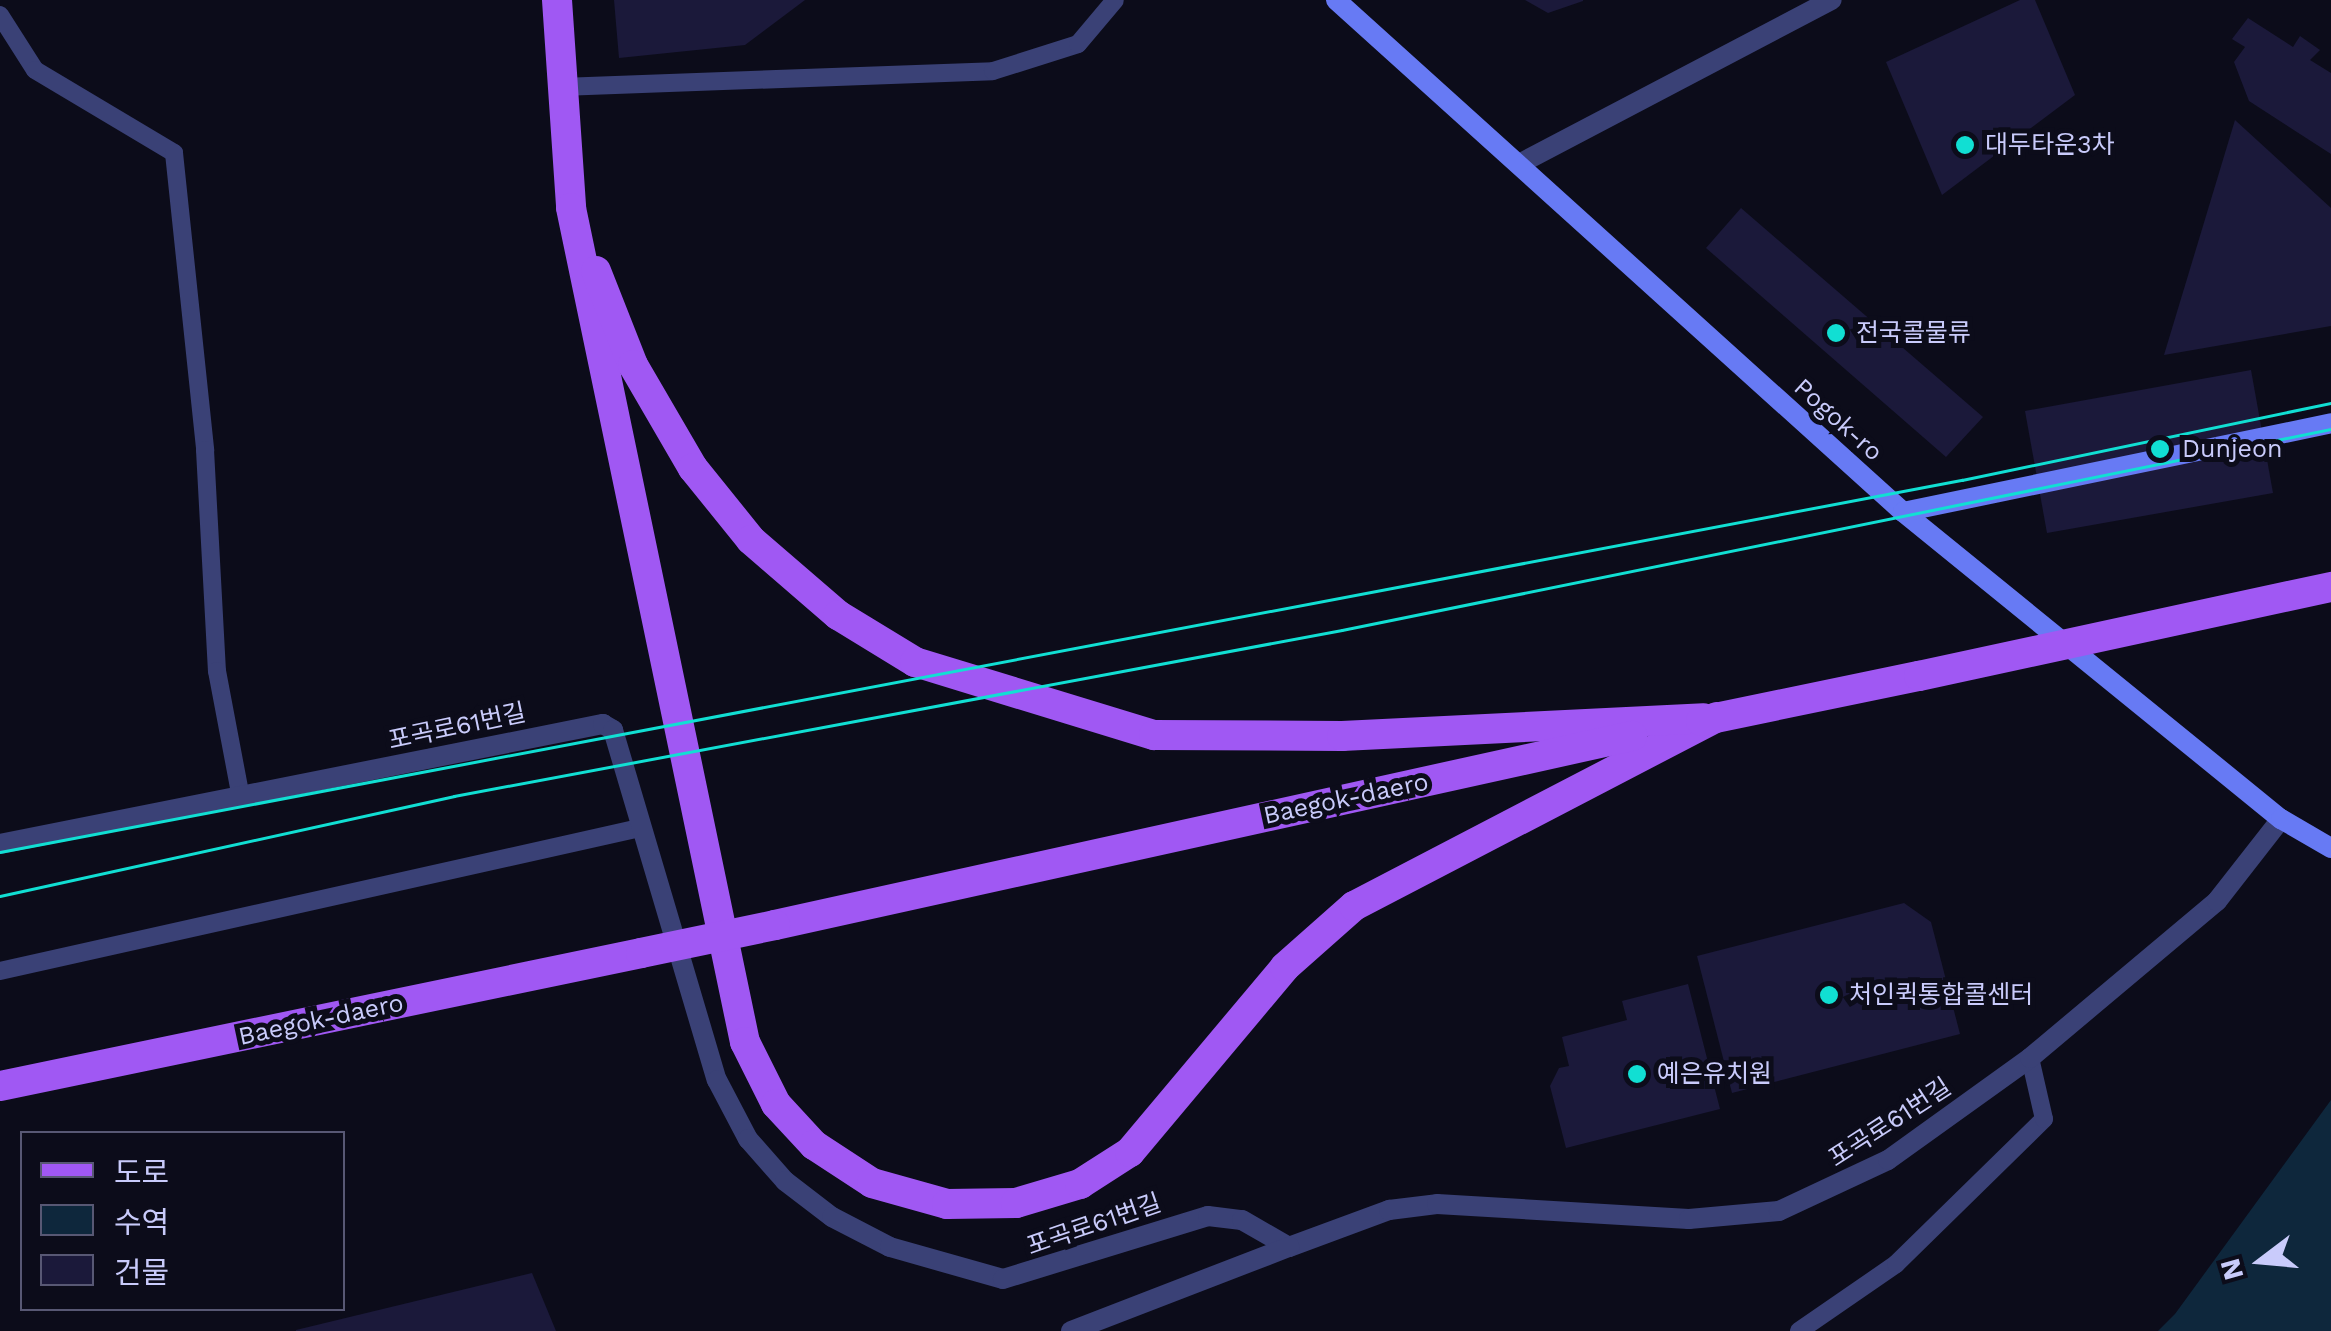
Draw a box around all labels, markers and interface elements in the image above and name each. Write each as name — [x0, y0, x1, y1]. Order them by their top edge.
place label: 대두타운3차 — [1985, 130, 2115, 160]
marker: 대두타운3차 — [1954, 134, 1976, 156]
place label: 전국콜물류 — [1856, 318, 1971, 348]
marker: 전국콜물류 — [1825, 322, 1847, 344]
street label: Pogok-ro — [1788, 372, 1888, 468]
place label: Dunjeon — [2182, 434, 2282, 464]
marker: Dunjeon — [2147, 436, 2173, 462]
street label: 포곡로61번길 — [385, 698, 529, 756]
street label: Baegok-daero — [1261, 767, 1431, 831]
place label: 처인퀵통합콜센터 — [1849, 980, 2033, 1010]
marker: 처인퀵통합콜센터 — [1818, 984, 1840, 1006]
street label: Baegok-daero — [236, 988, 406, 1052]
place label: 예은유치원 — [1657, 1059, 1772, 1089]
marker: 예은유치원 — [1626, 1063, 1648, 1085]
street label: 포곡로61번길 — [1823, 1072, 1957, 1174]
legend — [20, 1131, 345, 1311]
text: 도로 — [114, 1155, 169, 1190]
street label: 포곡로61번길 — [1023, 1188, 1165, 1262]
text: 수역 — [114, 1205, 169, 1240]
north arrow — [2211, 1211, 2311, 1311]
text: 건물 — [114, 1255, 169, 1290]
text: N — [2213, 1255, 2250, 1284]

